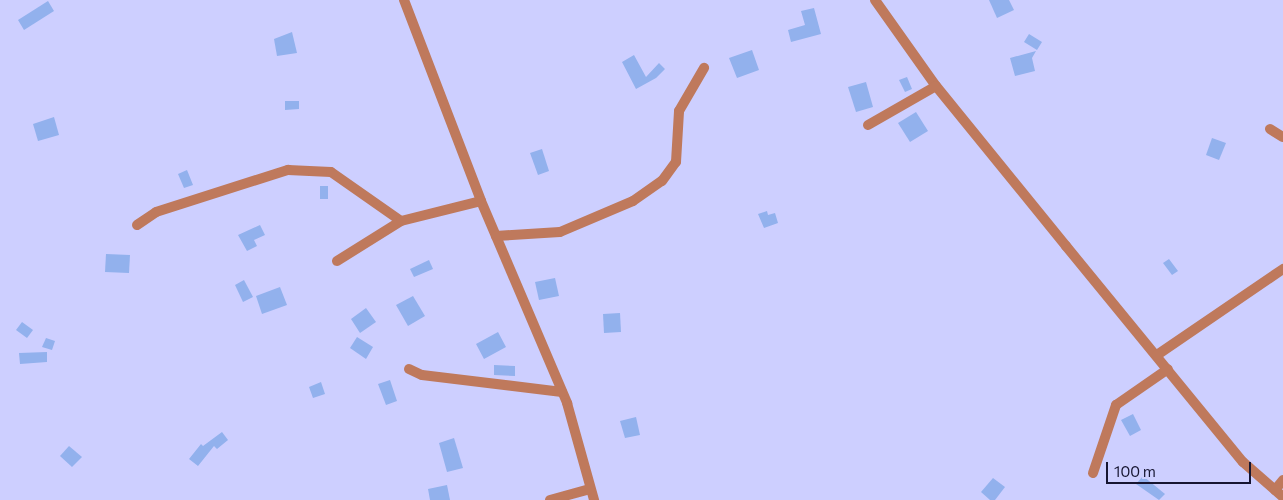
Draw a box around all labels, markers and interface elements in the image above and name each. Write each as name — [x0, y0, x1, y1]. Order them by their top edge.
scale bar — [1108, 452, 1253, 484]
text: 100 m — [1114, 462, 1156, 480]

